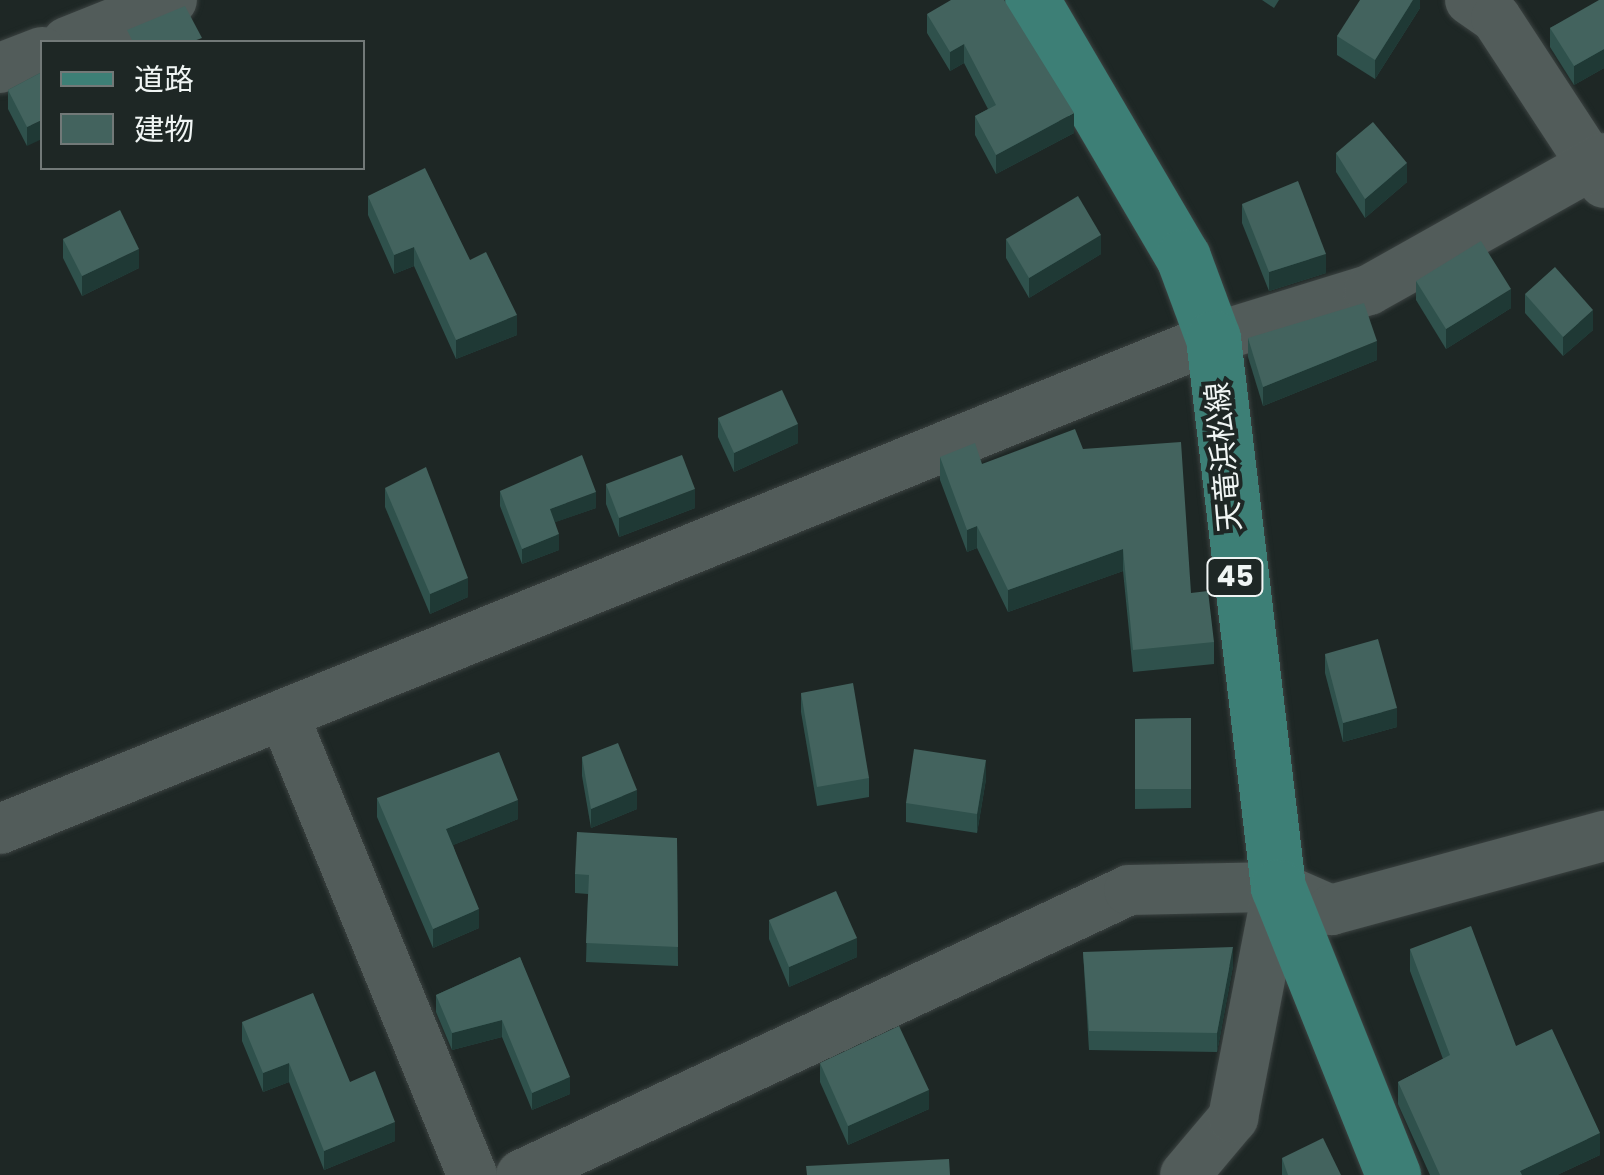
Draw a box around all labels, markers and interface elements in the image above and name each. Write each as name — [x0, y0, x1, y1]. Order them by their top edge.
legend — [40, 40, 365, 170]
text: 道路 — [134, 58, 194, 101]
text: 建物 — [134, 108, 194, 151]
street label: 天竜浜松線 — [1200, 381, 1248, 533]
road number: 45 — [1205, 554, 1265, 600]

